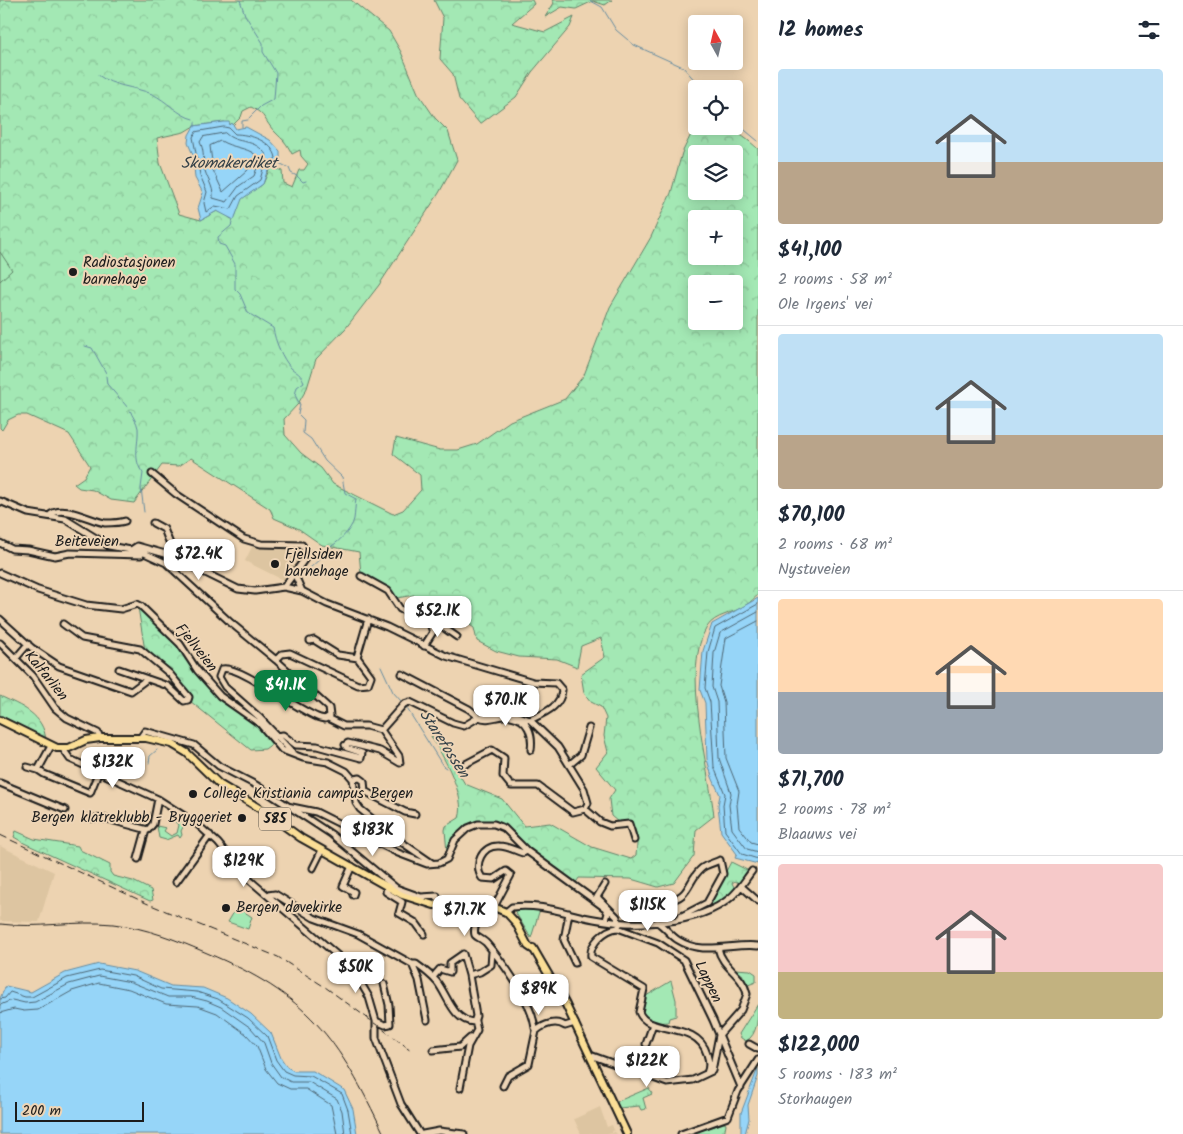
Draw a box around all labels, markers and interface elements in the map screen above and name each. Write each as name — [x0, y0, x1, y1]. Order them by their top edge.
text: 12 homes — [778, 14, 863, 47]
north arrow — [688, 15, 742, 70]
map controls — [688, 15, 743, 330]
icon: filters — [1135, 16, 1163, 44]
button: locate — [688, 80, 743, 135]
icon: home — [926, 101, 1016, 191]
button: layers — [688, 145, 743, 200]
water label: Skomakerdiket — [181, 151, 280, 176]
button: + — [688, 210, 743, 265]
text: $41,100 — [778, 234, 842, 267]
place label: Radiostasjonen barnehage — [83, 251, 176, 292]
marker: Radiostasjonen barnehage — [67, 266, 79, 278]
text: 2 rooms · 58 m² — [778, 267, 892, 292]
button: − — [688, 275, 743, 330]
text: Ole Irgens' vei — [778, 292, 872, 317]
icon: home — [926, 367, 1016, 457]
text: $70,100 — [778, 499, 845, 532]
street label: Beiteveien — [55, 530, 119, 554]
text: 2 rooms · 68 m² — [778, 532, 892, 557]
pin: $72.4K — [158, 538, 240, 581]
text: $72.4K — [175, 542, 223, 567]
place label: Fjellsiden barnehage — [285, 543, 349, 584]
text: Nystuveien — [778, 557, 851, 582]
marker: Fjellsiden barnehage — [269, 558, 281, 570]
pin: $52.1K — [397, 596, 479, 638]
text: $52.1K — [415, 599, 461, 624]
street label: Fjellveien — [169, 618, 223, 678]
icon: home — [926, 632, 1016, 722]
street label: Kalfarlien — [18, 645, 74, 707]
pin: $41.1K — [245, 670, 327, 712]
text: $41.1K — [265, 673, 307, 698]
pin: $70.1K — [465, 684, 547, 727]
text: $70.1K — [484, 688, 528, 713]
water label: Starefossen — [412, 705, 476, 784]
pin: $132K — [78, 746, 148, 789]
text: $132K — [92, 750, 134, 775]
text: $71,700 — [778, 764, 844, 797]
place label: College Kristiania campus Bergen — [203, 782, 413, 806]
marker: College Kristiania campus Bergen — [187, 788, 199, 800]
text: 2 rooms · 78 m² — [778, 797, 891, 822]
place label: Bergen klatreklubb - Bryggeriet — [31, 806, 232, 830]
road number: 585 — [259, 808, 291, 831]
marker: Bergen klatreklubb - Bryggeriet — [236, 812, 248, 824]
pin: $183K — [338, 814, 408, 857]
text: $183K — [352, 818, 394, 843]
text: Blaauws vei — [778, 822, 857, 847]
pin: $129K — [209, 846, 279, 888]
text: $129K — [223, 849, 265, 874]
pin: $115K — [613, 890, 683, 932]
text: $115K — [630, 893, 666, 918]
pin: $71.7K — [424, 894, 506, 937]
place label: Bergen døvekirke — [236, 896, 342, 920]
icon: home — [926, 897, 1016, 987]
text: $71.7K — [444, 898, 486, 923]
marker: Bergen døvekirke — [220, 902, 232, 914]
pin: $50K — [326, 952, 386, 994]
text: $50K — [338, 955, 374, 980]
street label: Lappen — [688, 957, 728, 1007]
pin: $89K — [509, 974, 569, 1016]
text: $89K — [521, 977, 557, 1002]
text: $122,000 — [778, 1029, 859, 1062]
pin: $122K — [612, 1046, 682, 1088]
text: $122K — [626, 1049, 668, 1074]
text: 5 rooms · 183 m² — [778, 1062, 897, 1087]
text: Storhaugen — [778, 1087, 852, 1112]
scale bar — [15, 1099, 144, 1122]
text: 200 m — [22, 1100, 61, 1122]

